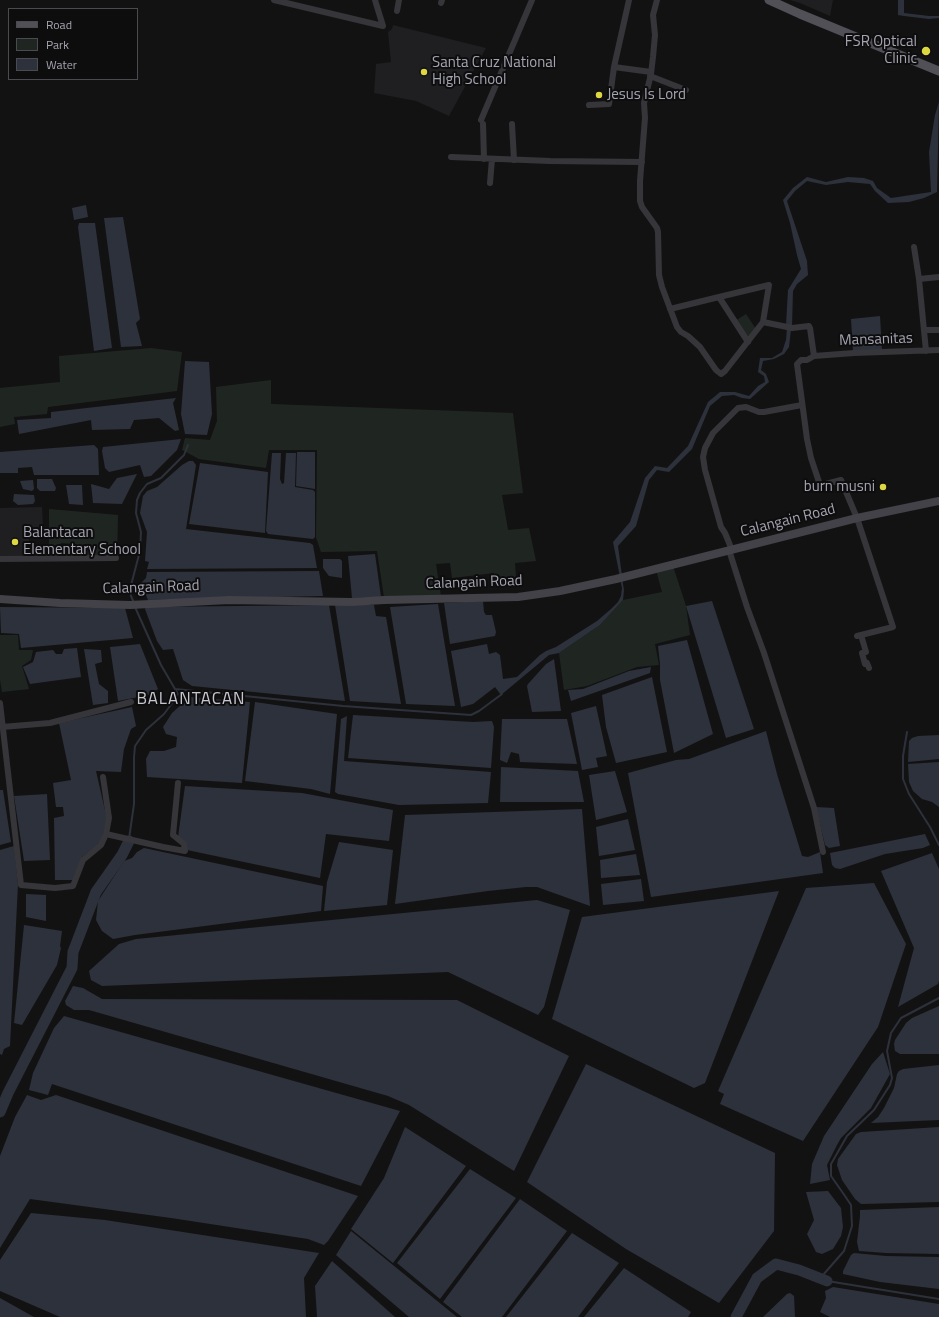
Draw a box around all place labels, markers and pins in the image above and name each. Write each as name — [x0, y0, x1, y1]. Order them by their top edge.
place label: FSR Optical Clinic — [845, 33, 917, 68]
marker: FSR Optical Clinic — [920, 45, 932, 57]
place label: Santa Cruz National High School — [432, 54, 556, 89]
marker: Santa Cruz National High School — [419, 67, 429, 77]
place label: Jesus Is Lord — [607, 86, 686, 104]
marker: Jesus Is Lord — [594, 90, 604, 100]
place label: burn musni — [804, 478, 875, 496]
marker: burn musni — [878, 482, 888, 492]
place label: Balantacan Elementary School — [23, 524, 141, 559]
marker: Balantacan Elementary School — [10, 537, 20, 547]

